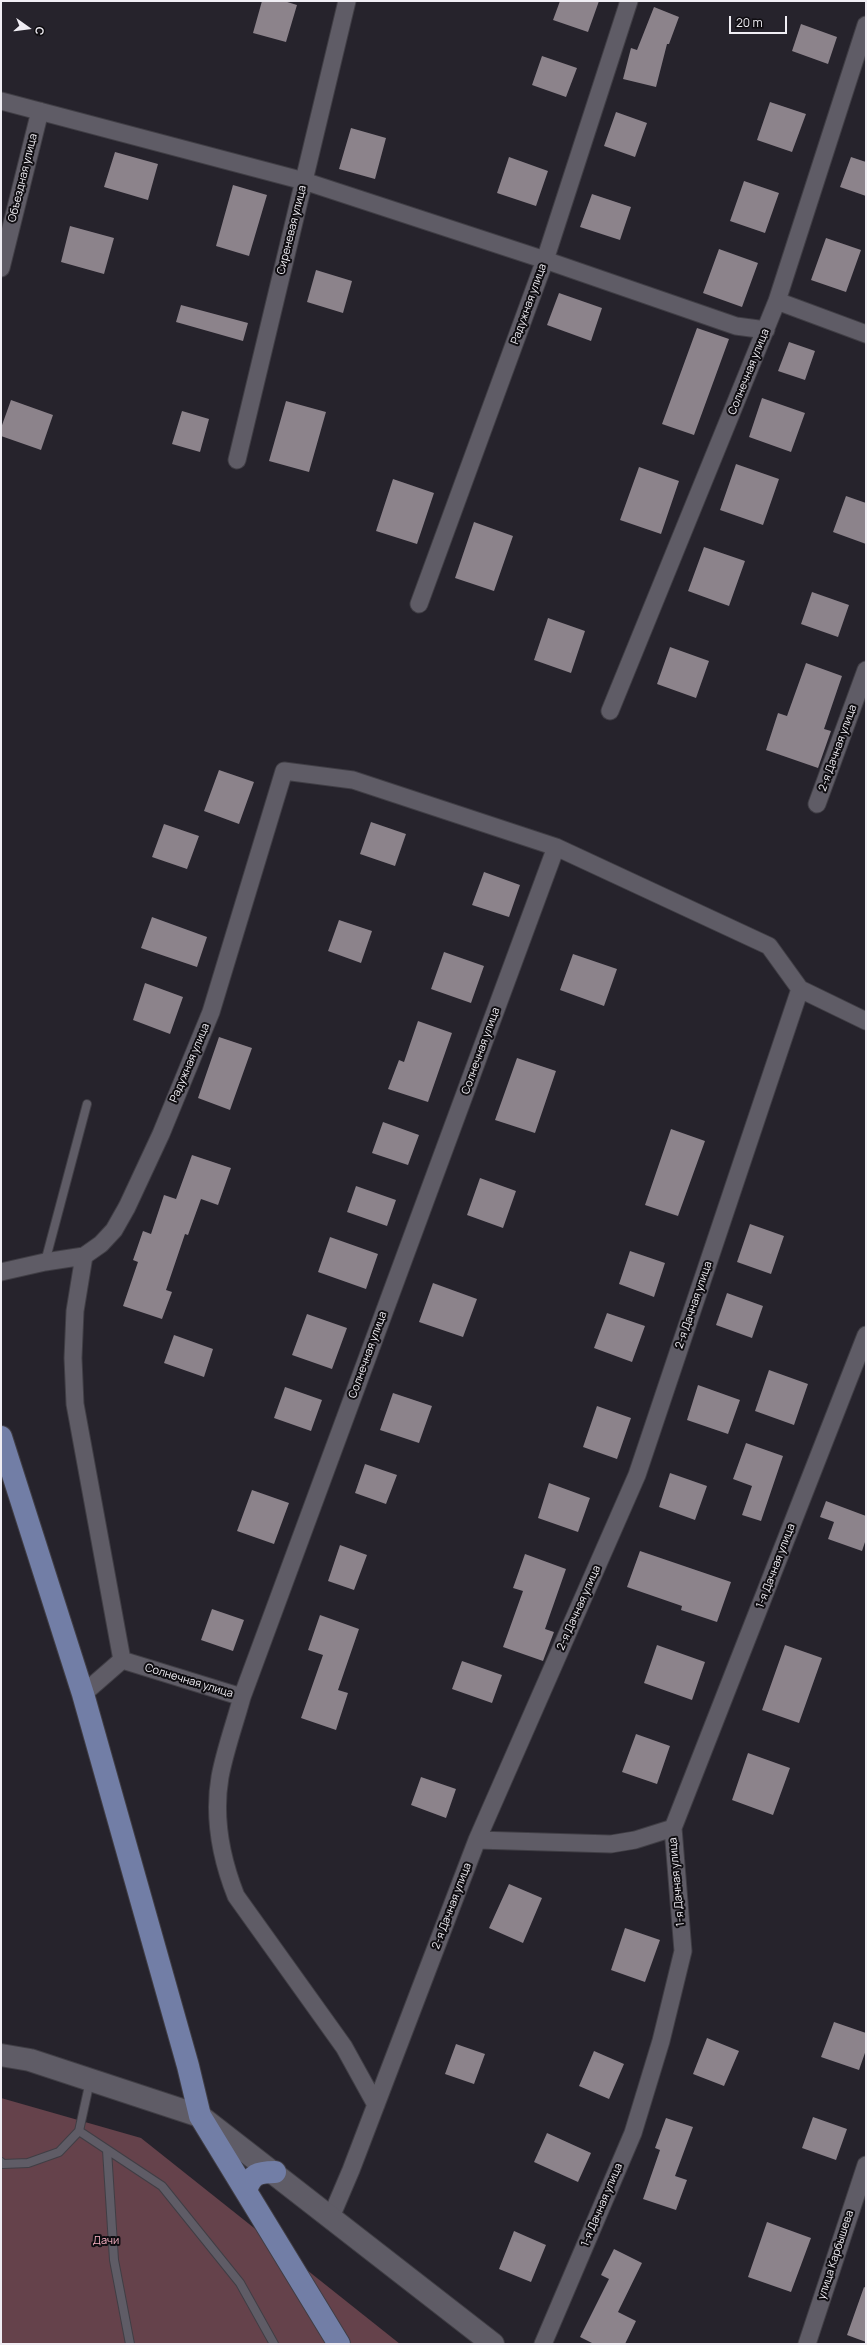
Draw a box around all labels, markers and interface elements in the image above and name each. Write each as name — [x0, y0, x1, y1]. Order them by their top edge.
north arrow — [8, 8, 48, 48]
scale bar — [731, 8, 789, 34]
text: 20 m — [736, 14, 763, 31]
text: С — [32, 25, 48, 37]
street label: Объездная улица — [6, 132, 40, 224]
street label: Сиреневая улица — [275, 184, 309, 276]
street label: Радужная улица — [508, 262, 550, 346]
street label: Солнечная улица — [726, 327, 772, 417]
street label: 2-я Дачная улица — [816, 703, 860, 793]
street label: Солнечная улица — [459, 1006, 503, 1096]
street label: Радужная улица — [167, 1021, 213, 1105]
street label: 2-я Дачная улица — [673, 1260, 715, 1350]
street label: Солнечная улица — [346, 1310, 390, 1400]
street label: 1-я Дачная улица — [754, 1522, 798, 1610]
street label: 2-я Дачная улица — [554, 1564, 604, 1652]
street label: Солнечная улица — [143, 1661, 235, 1701]
street label: 1-я Дачная улица — [667, 1837, 687, 1927]
street label: 2-я Дачная улица — [429, 1861, 475, 1951]
street label: 1-я Дачная улица — [578, 2161, 626, 2249]
street label: улица Карбышева — [815, 2209, 857, 2301]
park label: Дачи — [93, 2234, 119, 2248]

